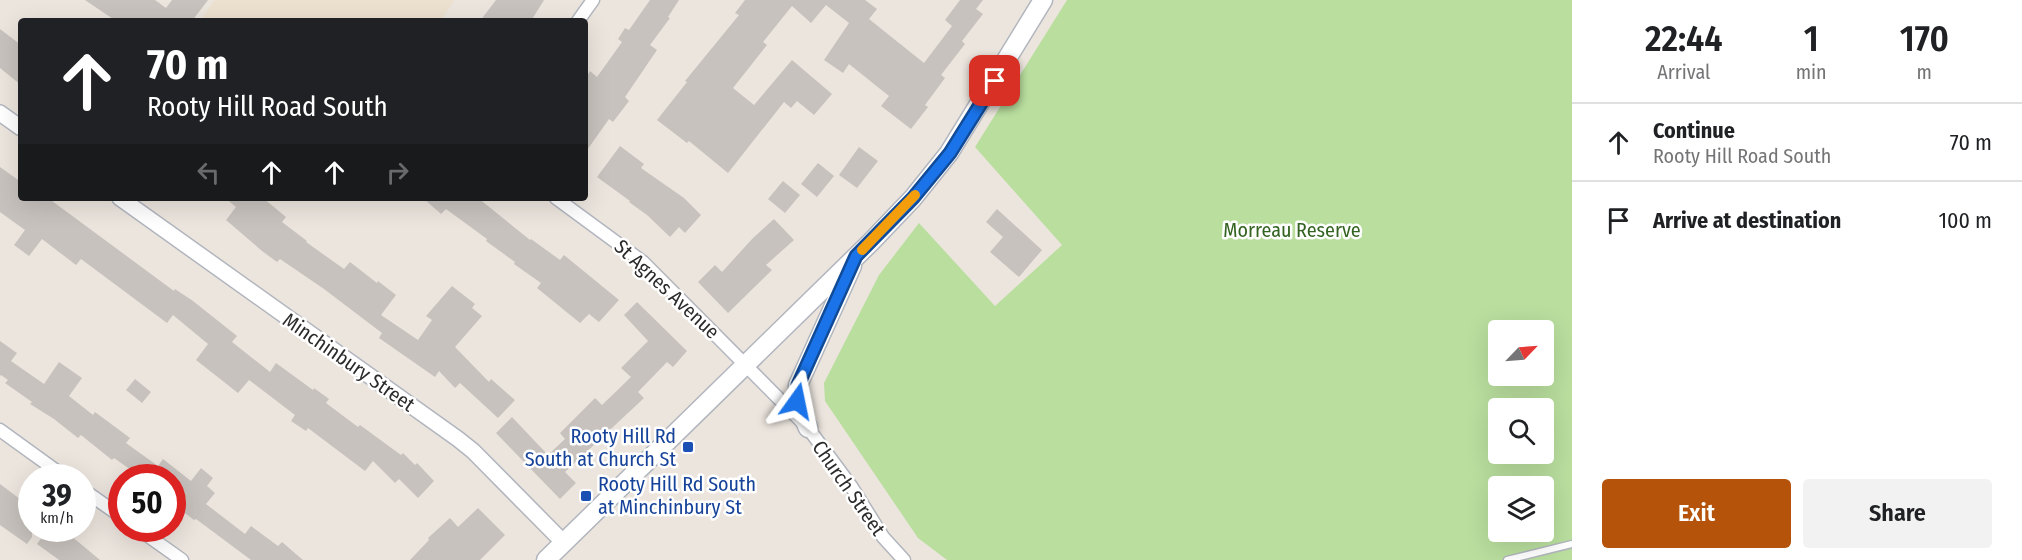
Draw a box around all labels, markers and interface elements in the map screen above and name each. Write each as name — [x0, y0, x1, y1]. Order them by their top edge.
text: 22:44 — [1645, 17, 1723, 61]
text: 1 — [1804, 17, 1819, 61]
text: 170 — [1900, 17, 1949, 61]
text: 70 m — [147, 40, 228, 90]
icon: ahead — [48, 42, 126, 120]
pin — [969, 55, 1020, 106]
text: Arrival — [1657, 60, 1710, 84]
text: min — [1796, 60, 1827, 84]
text: m — [1917, 60, 1932, 84]
icon: arrive — [978, 64, 1011, 97]
text: Rooty Hill Road South — [147, 91, 388, 123]
text: Continue — [1653, 117, 1735, 144]
icon: ahead — [1602, 126, 1635, 159]
text: 70 m — [1950, 129, 1992, 156]
text: Rooty Hill Road South — [1653, 144, 1831, 168]
icon: left — [192, 156, 225, 189]
icon: ahead — [255, 156, 288, 189]
icon: ahead — [318, 156, 351, 189]
icon: right — [381, 156, 414, 189]
icon: arrive — [1602, 204, 1635, 237]
text: Arrive at destination — [1653, 207, 1841, 234]
text: 100 m — [1938, 207, 1992, 234]
park label: Morreau Reserve — [1223, 218, 1361, 242]
street label: St Agnes Avenue — [610, 234, 724, 344]
street label: Minchinbury Street — [278, 308, 420, 417]
north arrow — [1488, 320, 1554, 386]
map controls — [1488, 320, 1554, 542]
position arrow — [765, 369, 829, 433]
button: search — [1488, 398, 1554, 464]
place label: Rooty Hill Rd South at Church St — [525, 424, 676, 471]
street label: Church Street — [808, 436, 891, 540]
marker: Rooty Hill Rd South at Church St — [681, 440, 695, 454]
speed limit sign: 50 — [108, 464, 186, 542]
place label: Rooty Hill Rd South at Minchinbury St — [598, 472, 756, 519]
button: layers — [1488, 476, 1554, 542]
text: 39 — [42, 478, 72, 514]
button: Exit — [1602, 479, 1791, 548]
button: Share — [1803, 479, 1992, 548]
marker: Rooty Hill Rd South at Minchinbury St — [579, 489, 593, 503]
text: km/h — [40, 509, 74, 527]

